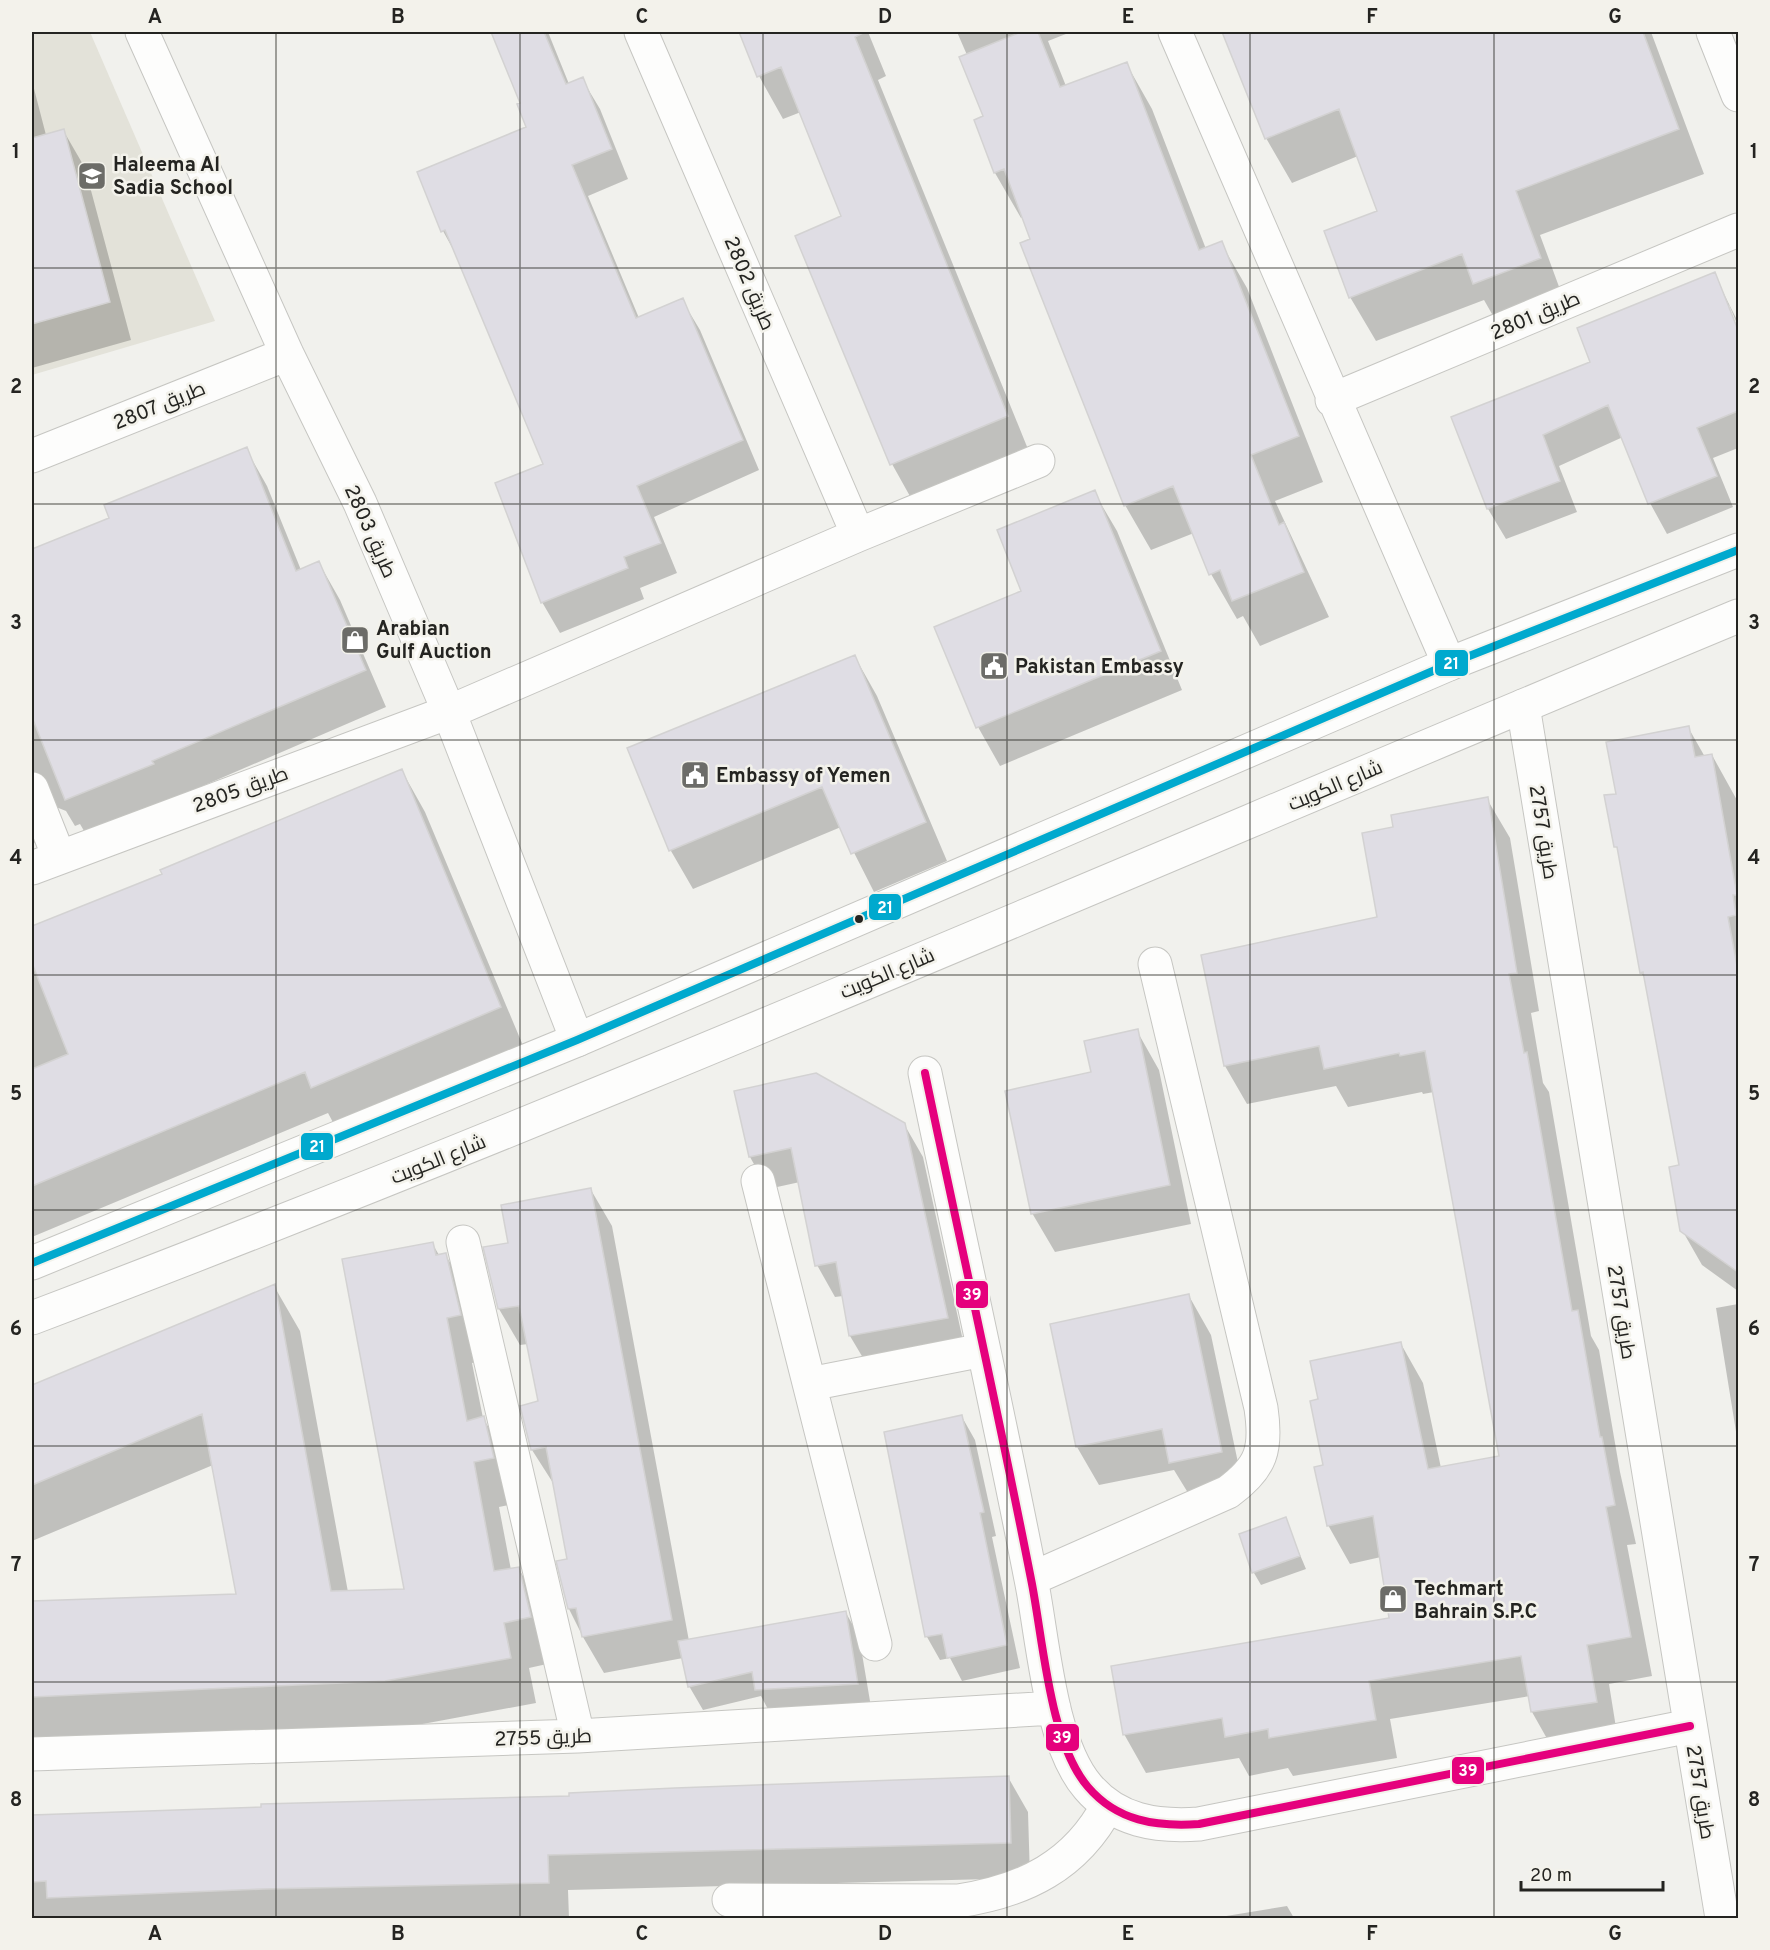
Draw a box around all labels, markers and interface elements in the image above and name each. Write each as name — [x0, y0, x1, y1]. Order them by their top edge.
text: A — [148, 5, 162, 31]
text: B — [391, 5, 405, 31]
text: C — [636, 5, 648, 31]
text: D — [878, 5, 892, 31]
text: E — [1122, 5, 1134, 31]
text: F — [1366, 5, 1378, 31]
text: G — [1608, 5, 1622, 31]
text: 1 — [12, 140, 20, 166]
text: 1 — [1750, 140, 1758, 166]
place label: Haleema Al Sadia School — [113, 153, 233, 202]
school or university icon: Haleema Al Sadia School — [76, 160, 108, 192]
street label: طريق 2802 — [717, 233, 780, 335]
street label: طريق 2801 — [1487, 286, 1585, 347]
text: 2 — [10, 375, 22, 401]
text: 2 — [1748, 375, 1760, 401]
street label: طريق 2807 — [110, 377, 210, 437]
street label: طريق 2803 — [337, 481, 401, 583]
text: 3 — [10, 611, 22, 637]
text: 3 — [1748, 611, 1760, 637]
place label: Arabian Gulf Auction — [376, 617, 492, 666]
shop icon: Arabian Gulf Auction — [339, 624, 371, 656]
line badge: 21 — [1434, 649, 1469, 677]
public building icon: Pakistan Embassy — [978, 650, 1010, 682]
place label: Pakistan Embassy — [1015, 655, 1184, 681]
text: 21 — [1443, 655, 1459, 675]
street label: شارع الكويت — [1284, 755, 1387, 818]
public building icon: Embassy of Yemen — [679, 759, 711, 791]
street label: طريق 2805 — [189, 762, 292, 820]
place label: Embassy of Yemen — [716, 764, 891, 790]
street label: طريق 2757 — [1522, 783, 1562, 882]
text: 4 — [10, 846, 22, 872]
text: 4 — [1748, 846, 1760, 872]
line badge: 21 — [868, 893, 902, 921]
text: 21 — [877, 899, 893, 919]
unlabelled marker — [853, 913, 865, 925]
street label: شارع الكويت — [836, 943, 939, 1006]
text: 5 — [10, 1082, 22, 1108]
text: 5 — [1748, 1082, 1760, 1108]
street label: شارع الكويت — [387, 1130, 490, 1192]
line badge: 21 — [300, 1132, 334, 1161]
text: 21 — [309, 1138, 325, 1158]
street label: طريق 2757 — [1600, 1263, 1640, 1362]
line badge: 39 — [955, 1280, 989, 1309]
text: 39 — [962, 1286, 982, 1306]
text: 6 — [10, 1317, 22, 1343]
text: 6 — [1748, 1317, 1760, 1343]
text: 7 — [11, 1553, 21, 1579]
text: 7 — [1749, 1553, 1759, 1579]
place label: Techmart Bahrain S.P.C — [1414, 1577, 1537, 1626]
shop icon: Techmart Bahrain S.P.C — [1377, 1583, 1409, 1615]
line badge: 39 — [1045, 1723, 1080, 1752]
street label: طريق 2755 — [494, 1724, 592, 1754]
text: 39 — [1052, 1729, 1072, 1749]
street label: طريق 2757 — [1679, 1743, 1719, 1842]
line badge: 39 — [1451, 1756, 1485, 1785]
text: 39 — [1458, 1762, 1478, 1782]
text: 8 — [10, 1788, 22, 1814]
text: 8 — [1748, 1788, 1760, 1814]
scale bar — [1521, 1854, 1664, 1892]
text: 20 m — [1530, 1865, 1572, 1888]
text: A — [148, 1922, 162, 1948]
text: B — [391, 1922, 405, 1948]
text: C — [636, 1922, 648, 1948]
text: D — [878, 1922, 892, 1948]
text: E — [1122, 1922, 1134, 1948]
text: F — [1366, 1922, 1378, 1948]
text: G — [1608, 1922, 1622, 1948]

